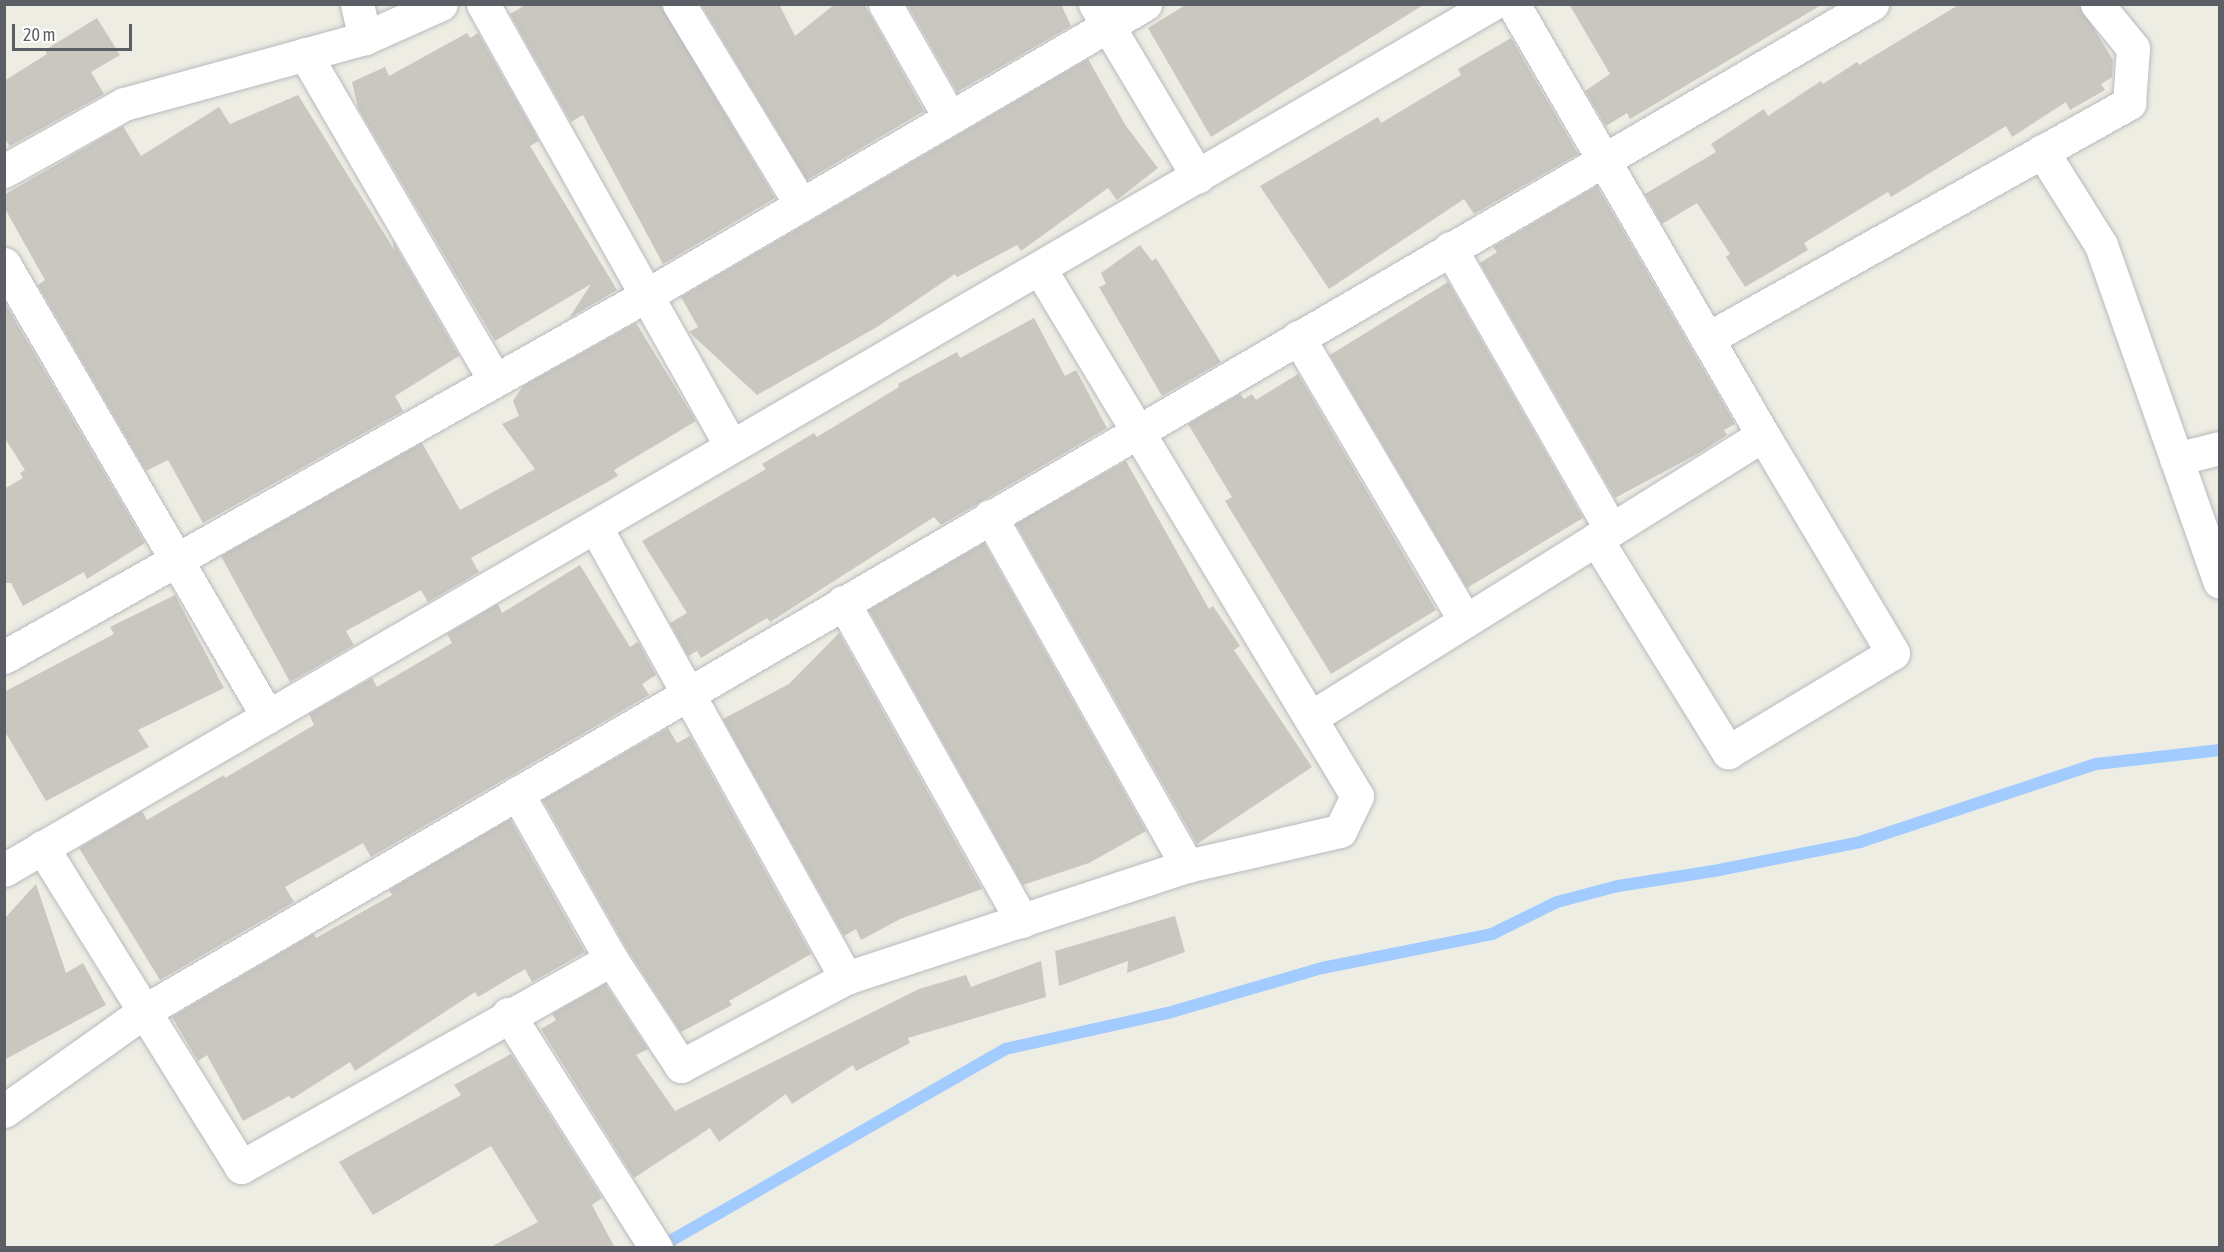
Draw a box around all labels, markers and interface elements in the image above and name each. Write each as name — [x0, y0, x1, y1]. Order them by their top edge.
scale bar — [15, 12, 135, 50]
text: 20 m — [23, 24, 55, 45]

